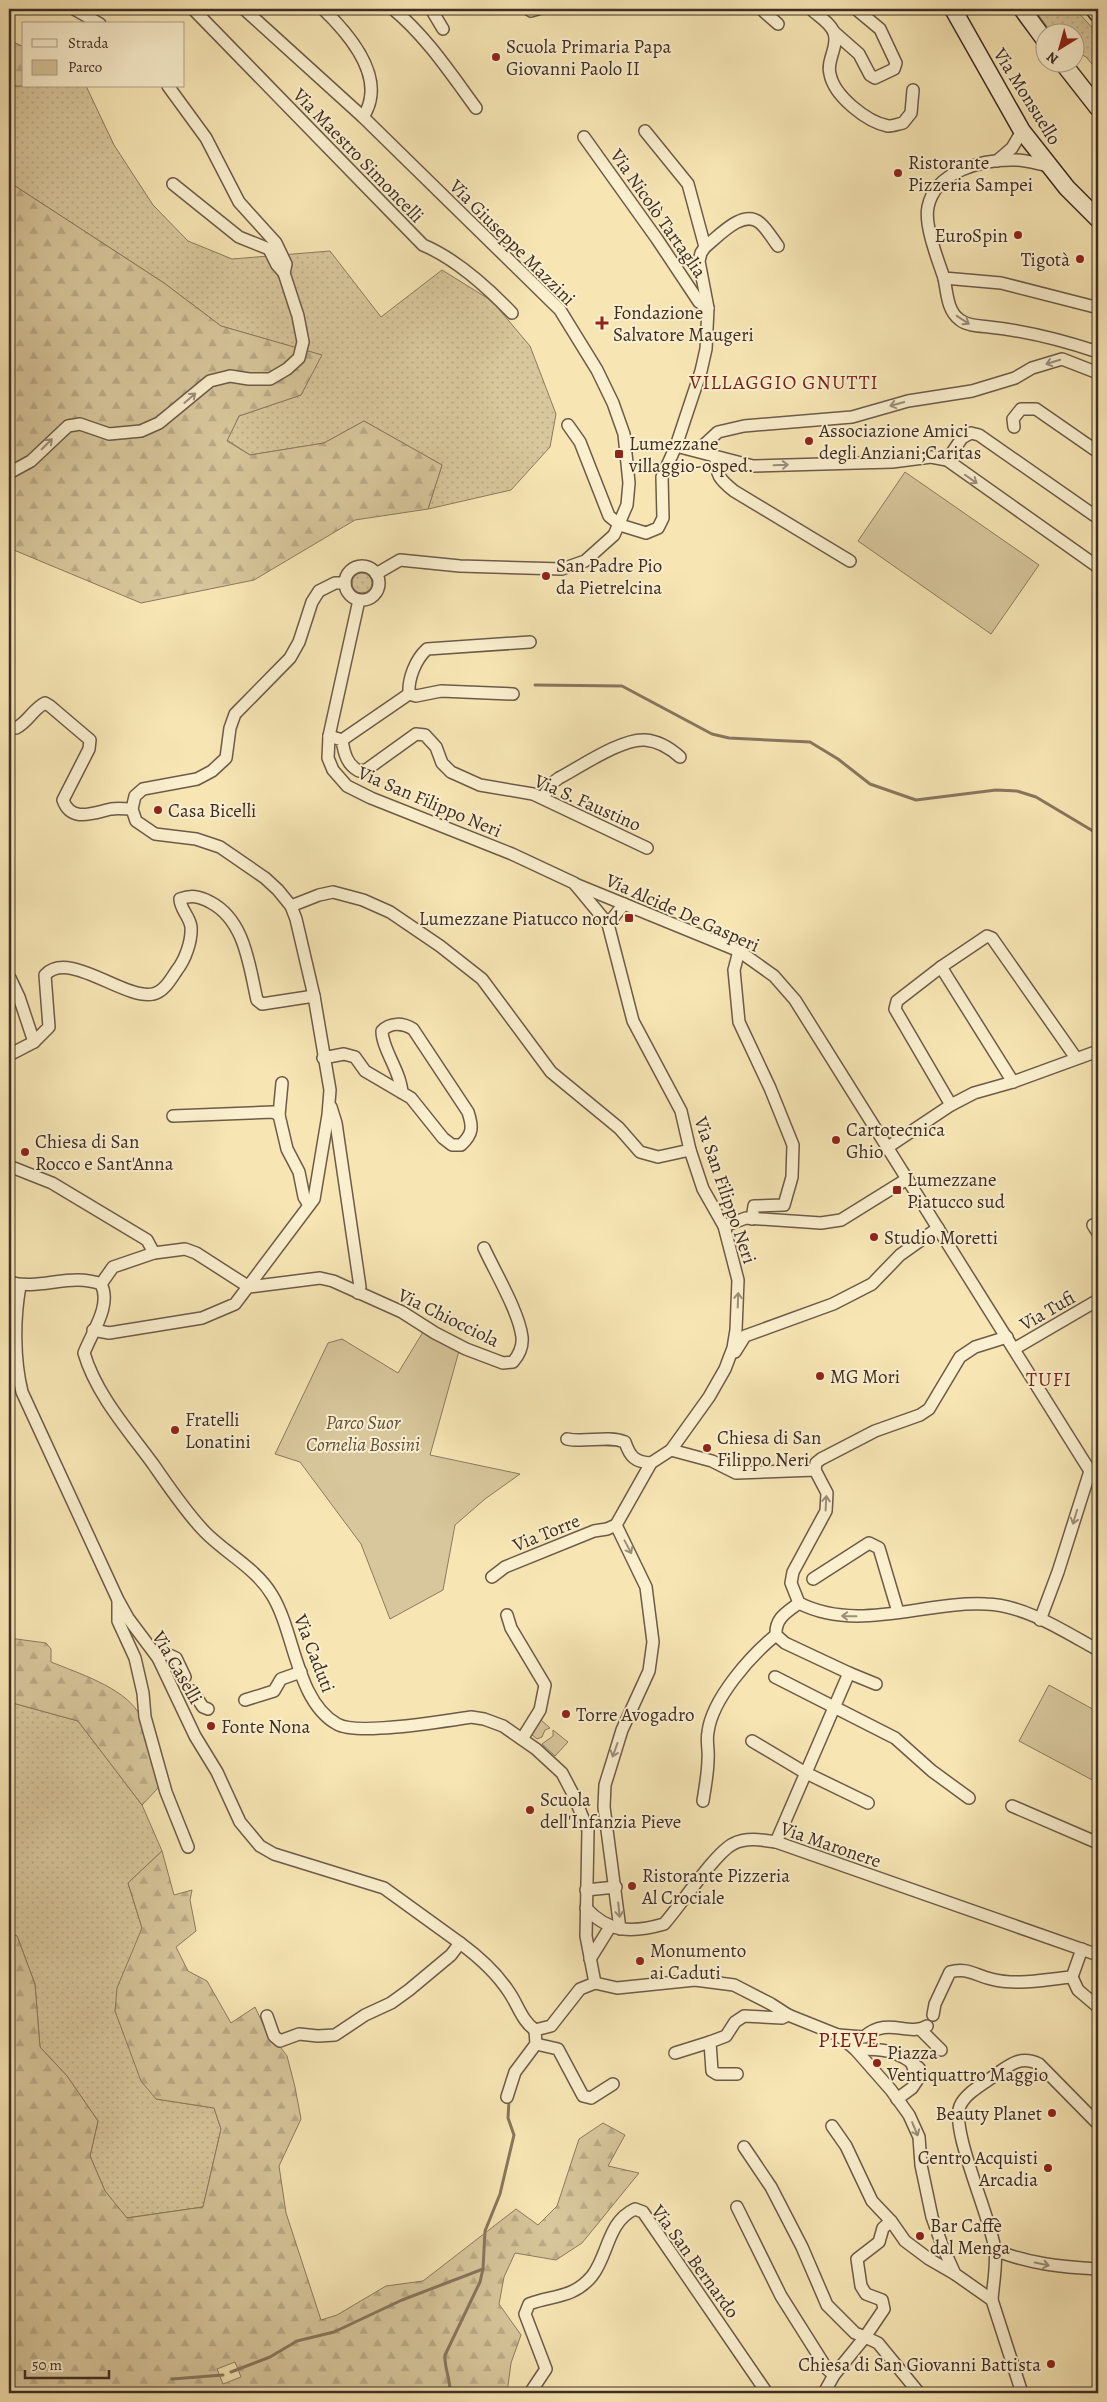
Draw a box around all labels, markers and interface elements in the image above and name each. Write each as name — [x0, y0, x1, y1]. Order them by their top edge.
legend — [22, 22, 185, 88]
north arrow — [1034, 22, 1084, 72]
text: Strada — [68, 33, 109, 53]
place label: Scuola Primaria Papa Giovanni Paolo II — [506, 34, 672, 82]
street label: Via Monsuello — [987, 42, 1067, 150]
text: N — [1043, 47, 1062, 69]
marker: Scuola Primaria Papa Giovanni Paolo II — [490, 51, 502, 63]
text: Parco — [68, 57, 102, 77]
street label: Via Maestro Simoncelli — [286, 82, 430, 229]
street label: Via Nicolò Tartaglia — [603, 143, 712, 283]
place label: Ristorante Pizzeria Sampei — [908, 150, 1033, 198]
marker: Ristorante Pizzeria Sampei — [892, 167, 904, 179]
street label: Via Giuseppe Mazzini — [443, 173, 581, 312]
place label: EuroSpin — [934, 223, 1008, 249]
marker: EuroSpin — [1012, 229, 1024, 241]
place label: Tigotà — [1021, 247, 1070, 273]
marker: Tigotà — [1074, 253, 1086, 265]
place label: Fondazione Salvatore Maugeri — [613, 300, 754, 348]
one-way arrow — [956, 315, 970, 325]
marker: Fondazione Salvatore Maugeri — [595, 316, 609, 330]
one-way arrow — [1045, 357, 1061, 367]
district label: VILLAGGIO GNUTTI — [688, 369, 879, 396]
one-way arrow — [184, 392, 197, 403]
one-way arrow — [889, 400, 905, 410]
place label: Associazione Amici degli Anziani;Caritas — [818, 418, 981, 466]
place label: Lumezzane villaggio-osped. — [628, 431, 754, 479]
marker: Associazione Amici degli Anziani;Caritas — [803, 435, 815, 447]
one-way arrow — [41, 438, 54, 450]
marker: Lumezzane villaggio-osped. — [613, 448, 625, 460]
one-way arrow — [772, 460, 789, 470]
one-way arrow — [964, 474, 978, 484]
place label: San Padre Pio da Pietrelcina — [556, 553, 662, 601]
marker: San Padre Pio da Pietrelcina — [540, 570, 552, 582]
street label: Via San Filippo Neri — [353, 759, 506, 844]
street label: Via S. Faustino — [529, 767, 645, 838]
place label: Casa Bicelli — [168, 798, 256, 824]
marker: Casa Bicelli — [152, 804, 164, 816]
street label: Via Alcide De Gasperi — [601, 867, 764, 959]
place label: Lumezzane Piatucco nord — [419, 906, 620, 932]
marker: Lumezzane Piatucco nord — [623, 912, 635, 924]
street label: Via San Filippo Neri — [687, 1112, 762, 1267]
place label: Cartotecnica Ghio — [846, 1117, 945, 1165]
place label: Chiesa di San Rocco e Sant'Anna — [35, 1129, 174, 1177]
marker: Cartotecnica Ghio — [830, 1134, 842, 1146]
marker: Chiesa di San Rocco e Sant'Anna — [19, 1146, 31, 1158]
place label: Lumezzane Piatucco sud — [907, 1167, 1006, 1215]
marker: Lumezzane Piatucco sud — [891, 1184, 903, 1196]
place label: Studio Moretti — [884, 1225, 998, 1251]
marker: Studio Moretti — [868, 1231, 880, 1243]
street label: Via Chiocciola — [393, 1282, 504, 1354]
street label: Via Tufi — [1014, 1285, 1080, 1338]
one-way arrow — [733, 1292, 743, 1308]
place label: MG Mori — [830, 1364, 900, 1390]
district label: TUFI — [1026, 1366, 1072, 1393]
marker: MG Mori — [814, 1370, 826, 1382]
place label: Fratelli Lonatini — [185, 1407, 251, 1455]
park label: Parco Suor Cornelia Bossini — [306, 1410, 420, 1458]
marker: Fratelli Lonatini — [169, 1424, 181, 1436]
place label: Chiesa di San Filippo Neri — [717, 1425, 821, 1473]
marker: Chiesa di San Filippo Neri — [701, 1442, 713, 1454]
one-way arrow — [822, 1495, 831, 1511]
street label: Via Torre — [508, 1508, 584, 1559]
one-way arrow — [1070, 1509, 1079, 1525]
one-way arrow — [623, 1540, 633, 1555]
street label: Via Caduti — [287, 1610, 341, 1696]
one-way arrow — [842, 1611, 858, 1621]
street label: Via Caselli — [145, 1625, 208, 1709]
place label: Torre Avogadro — [576, 1702, 695, 1728]
marker: Torre Avogadro — [560, 1708, 572, 1720]
place label: Fonte Nona — [221, 1714, 310, 1740]
marker: Fonte Nona — [205, 1720, 217, 1732]
one-way arrow — [610, 1742, 619, 1758]
place label: Scuola dell'Infanzia Pieve — [540, 1787, 681, 1835]
marker: Scuola dell'Infanzia Pieve — [524, 1804, 536, 1816]
street label: Via Maronere — [776, 1815, 884, 1874]
place label: Ristorante Pizzeria Al Crociale — [641, 1863, 790, 1911]
marker: Ristorante Pizzeria Al Crociale — [626, 1880, 638, 1892]
one-way arrow — [614, 1902, 624, 1918]
place label: Monumento ai Caduti — [650, 1938, 746, 1986]
marker: Monumento ai Caduti — [634, 1955, 646, 1967]
district label: PIEVE — [818, 2026, 880, 2054]
place label: Piazza Ventiquattro Maggio — [886, 2040, 1048, 2088]
marker: Piazza Ventiquattro Maggio — [871, 2057, 883, 2069]
place label: Beauty Planet — [936, 2101, 1042, 2127]
marker: Beauty Planet — [1046, 2107, 1058, 2119]
one-way arrow — [911, 2121, 921, 2136]
place label: Centro Acquisti Arcadia — [918, 2145, 1038, 2193]
marker: Centro Acquisti Arcadia — [1042, 2162, 1054, 2174]
street label: Via San Bernardo — [645, 2199, 745, 2324]
place label: Bar Caffè dal Menga — [930, 2213, 1010, 2261]
marker: Bar Caffè dal Menga — [914, 2230, 926, 2242]
one-way arrow — [1033, 2260, 1049, 2269]
scale bar — [25, 2347, 109, 2379]
place label: Chiesa di San Giovanni Battista — [798, 2352, 1041, 2378]
text: 50 m — [32, 2355, 62, 2375]
marker: Chiesa di San Giovanni Battista — [1045, 2358, 1057, 2370]

